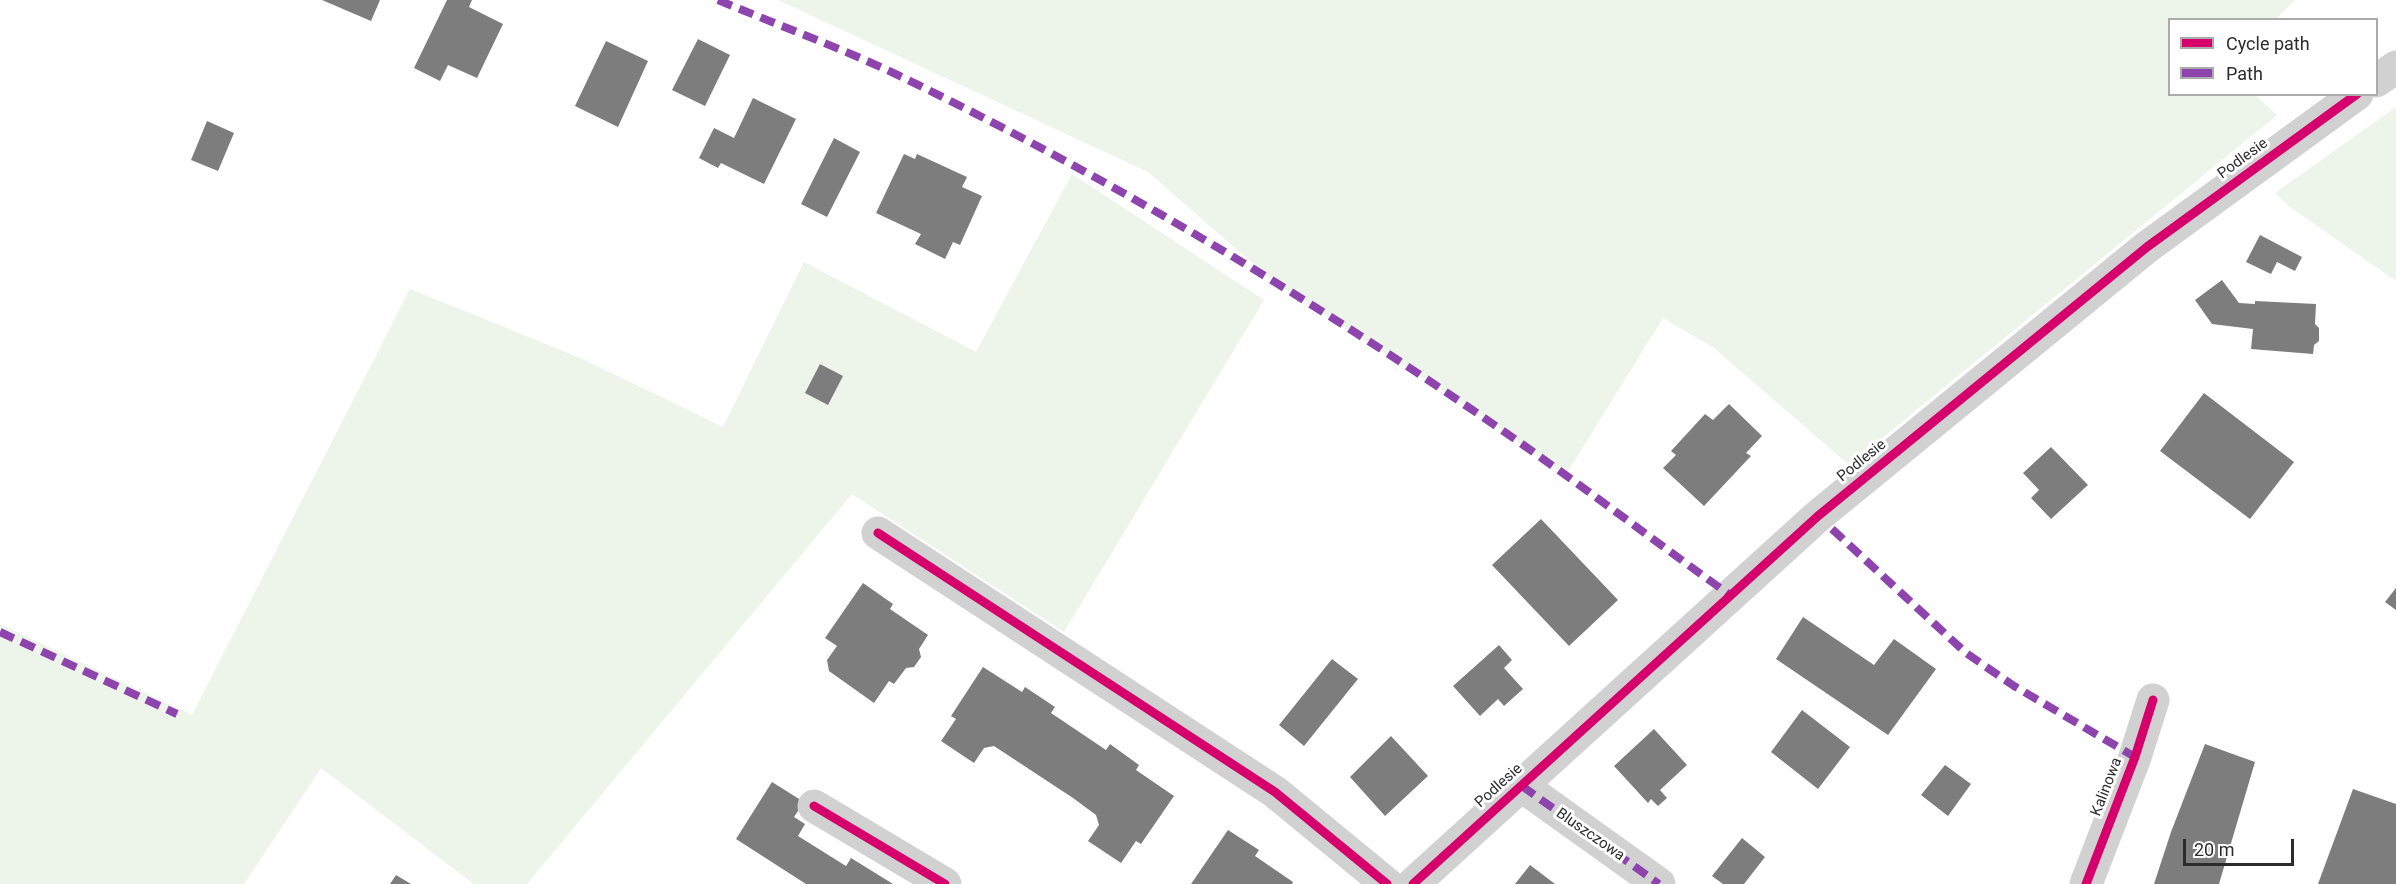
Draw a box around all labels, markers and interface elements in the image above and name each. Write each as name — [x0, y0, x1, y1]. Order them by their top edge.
legend — [2168, 18, 2378, 96]
text: Cycle path — [2226, 33, 2310, 54]
text: Path — [2226, 63, 2263, 84]
street label: Podlesie — [2215, 135, 2271, 183]
street label: Podlesie — [1834, 436, 1890, 486]
street label: Kalinowa — [2088, 755, 2126, 819]
street label: Podlesie — [1472, 760, 1526, 812]
street label: Bluszczowa — [1552, 805, 1628, 865]
scale bar — [2186, 827, 2297, 865]
text: 20 m — [2194, 839, 2234, 860]

